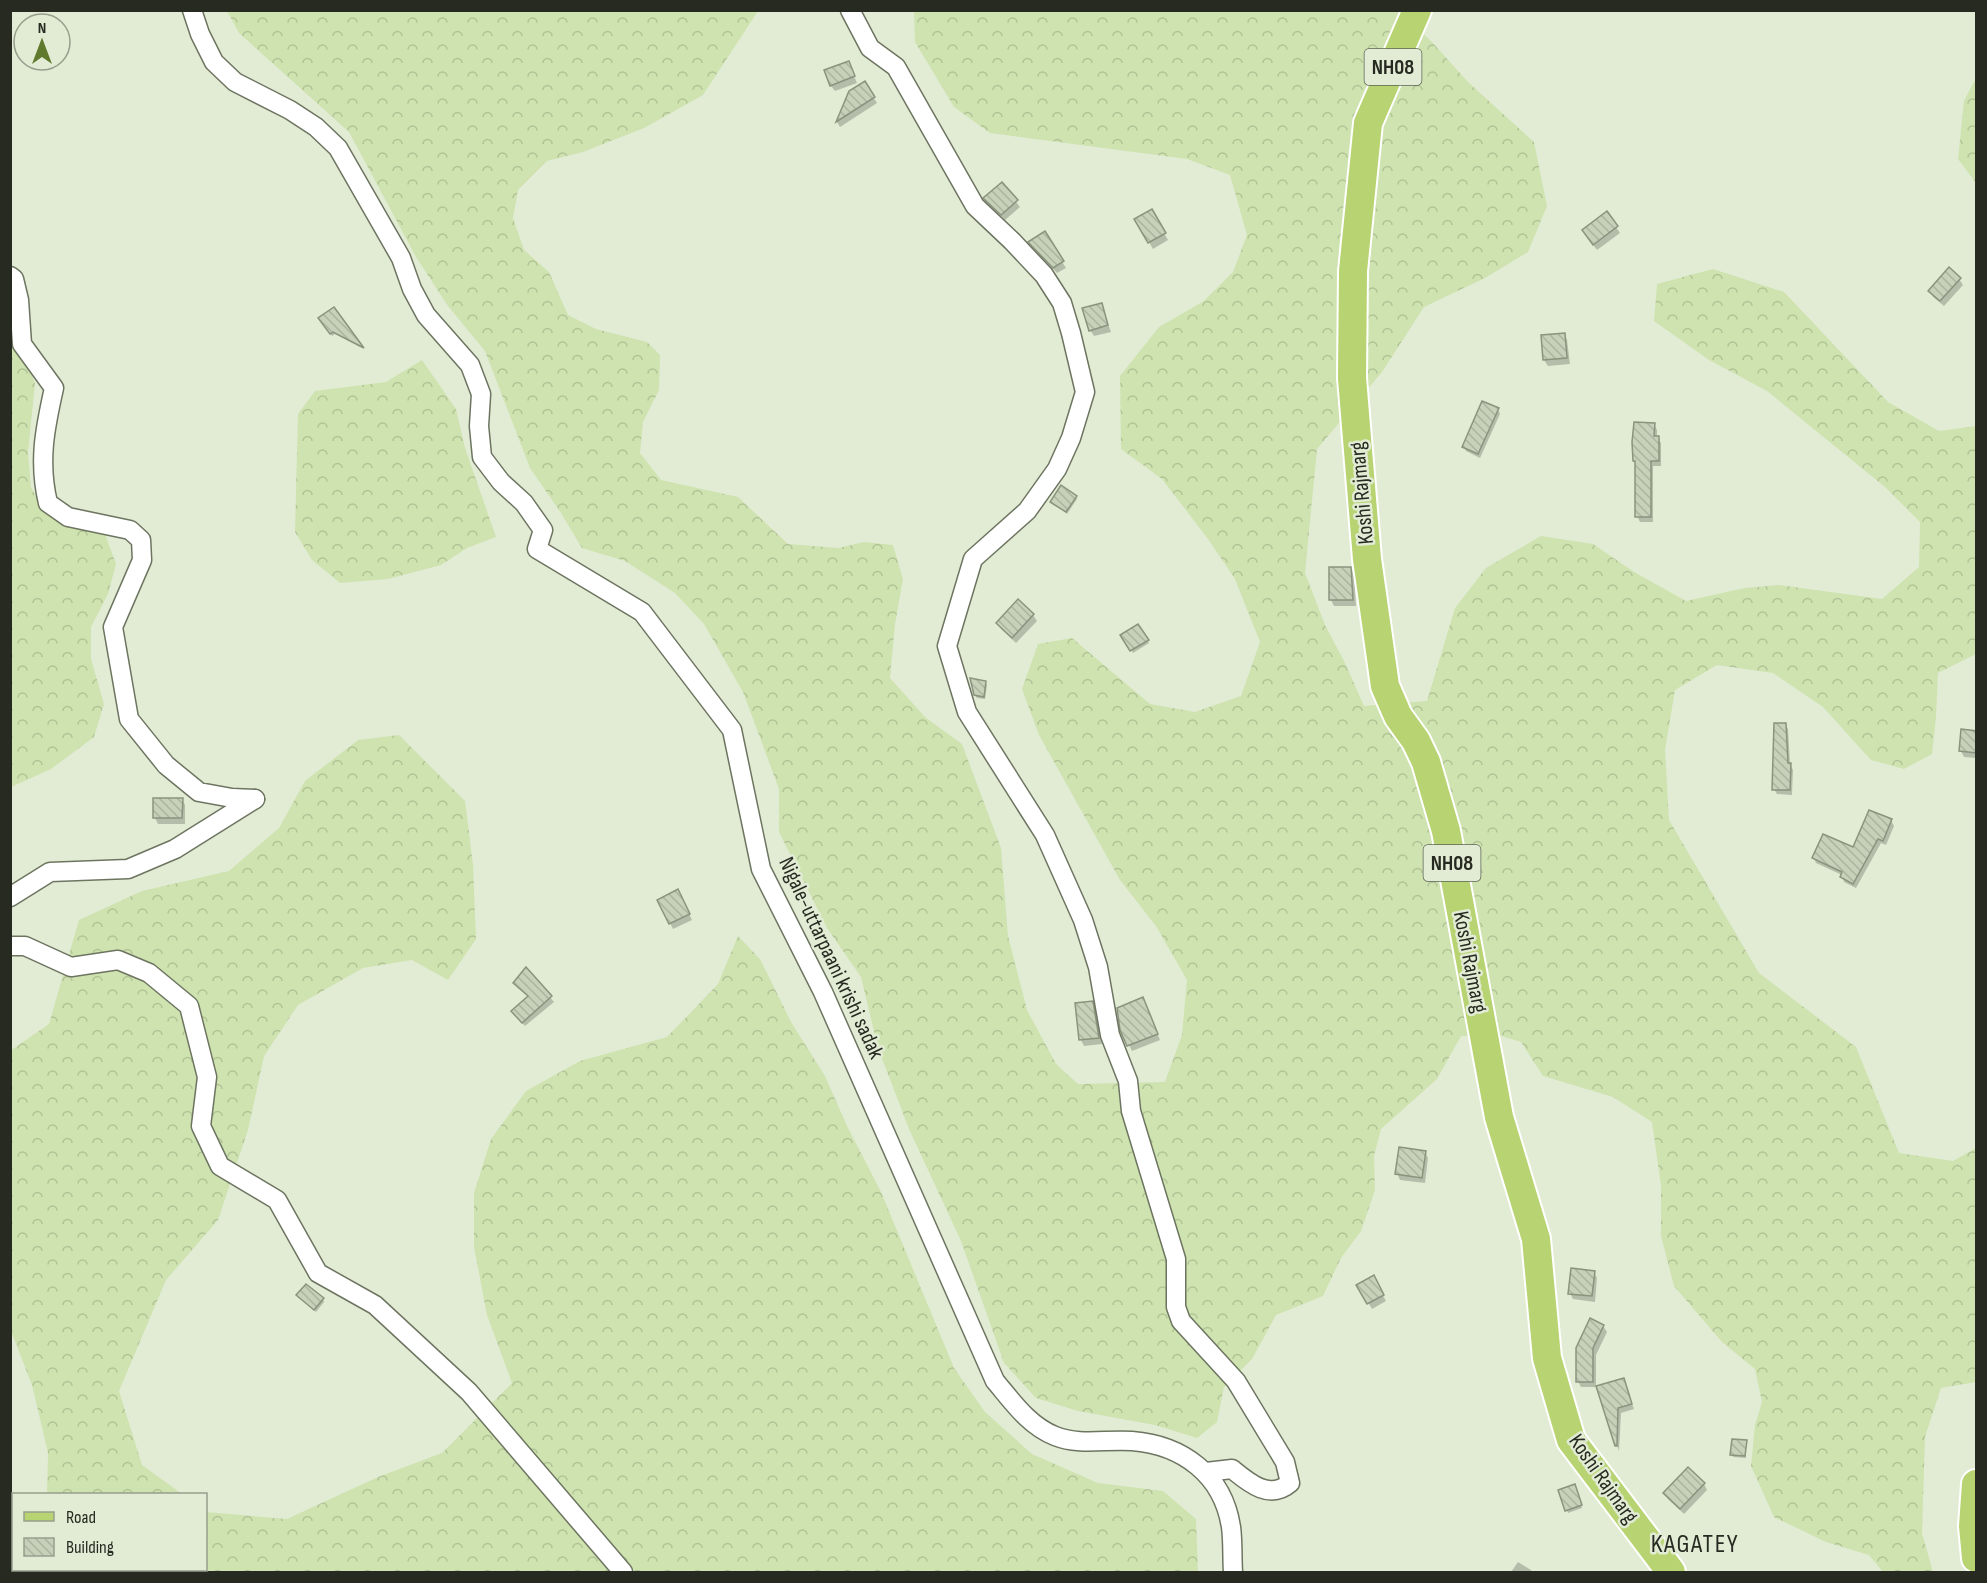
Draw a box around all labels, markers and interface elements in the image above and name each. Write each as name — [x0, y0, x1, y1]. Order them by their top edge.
north arrow — [12, 12, 72, 72]
text: N — [38, 19, 46, 38]
road number: NH08 — [1364, 49, 1422, 85]
street label: Koshi Rajmarg — [1344, 440, 1380, 545]
road number: NH08 — [1424, 845, 1480, 881]
street label: Nigale-uttarpaani krishi sadak — [772, 853, 890, 1064]
street label: Koshi Rajmarg — [1447, 909, 1493, 1015]
street label: Koshi Rajmarg — [1562, 1429, 1644, 1529]
legend — [12, 1493, 207, 1571]
text: Road — [66, 1507, 96, 1528]
district label: KAGATEY — [1651, 1529, 1739, 1560]
text: Building — [66, 1537, 114, 1558]

